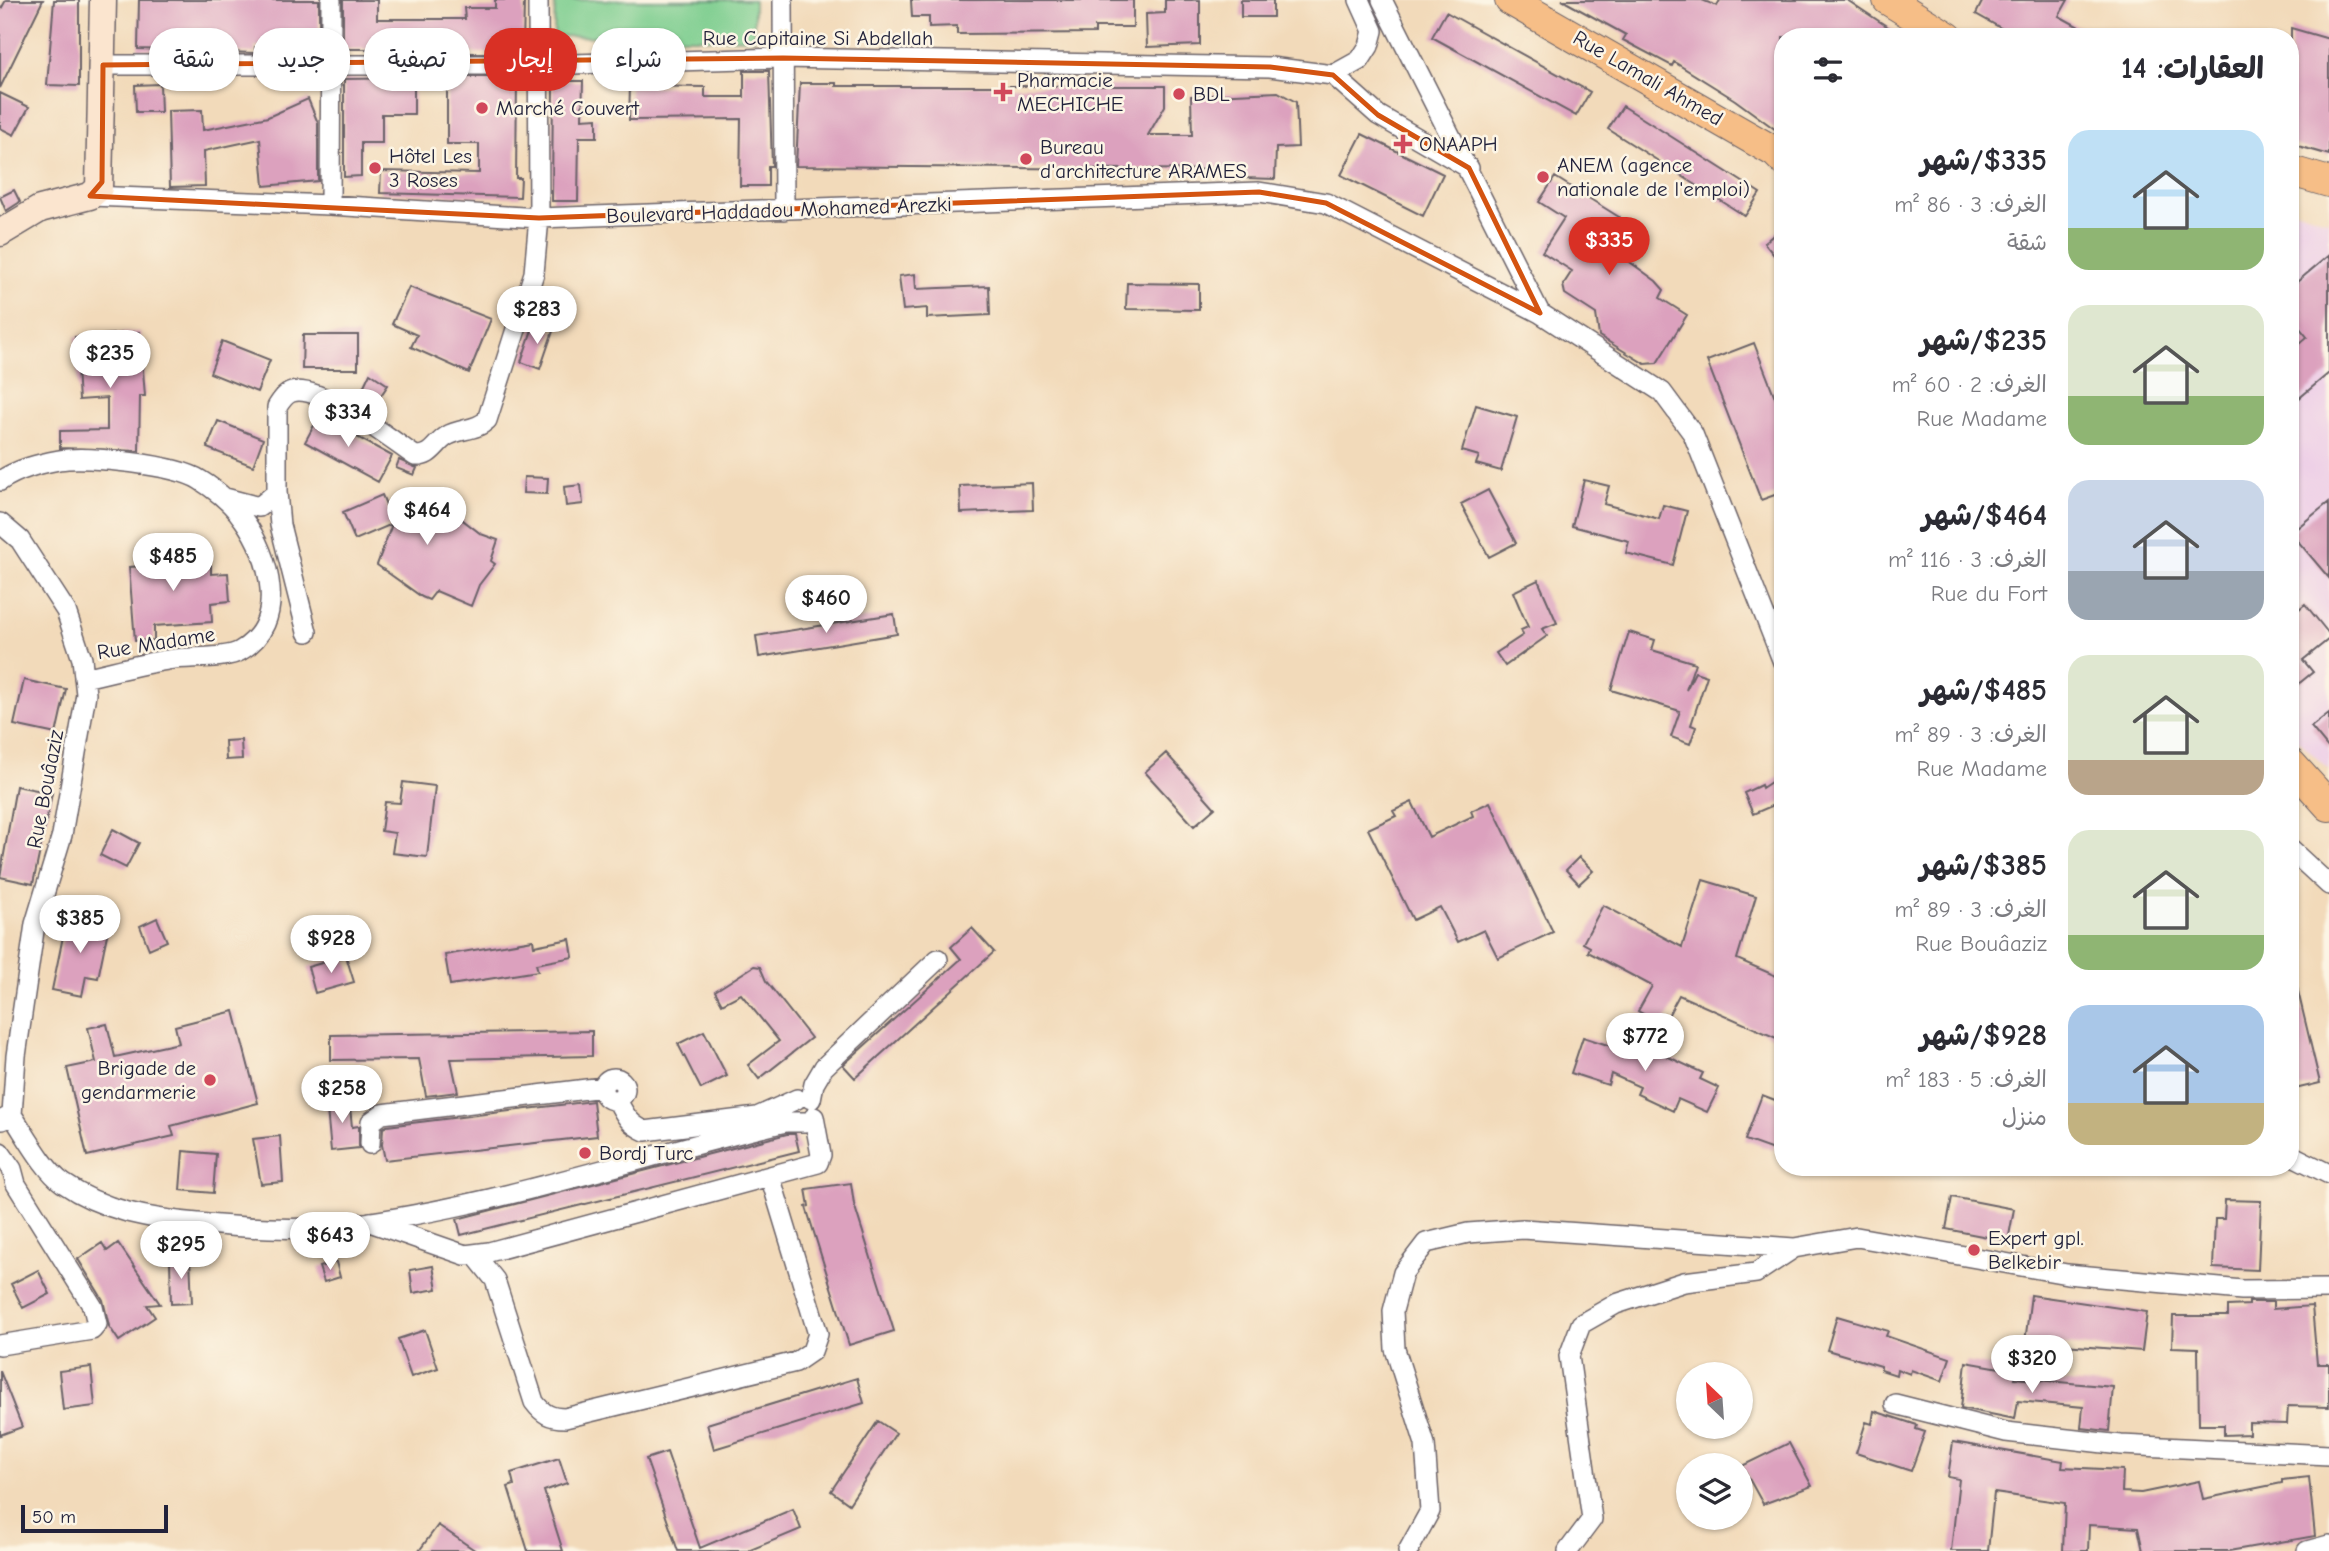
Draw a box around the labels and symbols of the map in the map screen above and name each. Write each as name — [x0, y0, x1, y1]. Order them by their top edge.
street label: Rue Lamali Ahmed — [1569, 25, 1727, 131]
street label: Rue Capitaine Si Abdellah — [703, 26, 933, 50]
place label: Pharmacie MECHICHE — [1017, 68, 1124, 116]
place label: BDL — [1193, 82, 1230, 106]
marker: Pharmacie MECHICHE — [995, 84, 1011, 100]
marker: BDL — [1171, 86, 1187, 102]
place label: Marché Couvert — [496, 96, 640, 120]
marker: Marché Couvert — [474, 100, 490, 116]
place label: ONAAPH — [1419, 132, 1498, 156]
marker: ONAAPH — [1393, 134, 1413, 154]
place label: Bureau d'architecture ARAMES — [1040, 135, 1247, 183]
place label: Hôtel Les 3 Roses — [389, 144, 472, 192]
marker: Bureau d'architecture ARAMES — [1018, 151, 1034, 167]
place label: ANEM (agence nationale de l'emploi) — [1557, 153, 1750, 201]
marker: Hôtel Les 3 Roses — [367, 160, 383, 176]
marker: ANEM (agence nationale de l'emploi) — [1535, 169, 1551, 185]
street label: Boulevard Haddadou Mohamed Arezki — [606, 192, 952, 228]
pin: $335 — [1568, 218, 1650, 277]
pin: $283 — [496, 286, 578, 346]
pin: $235 — [69, 330, 151, 390]
pin: $334 — [307, 390, 389, 449]
pin: $464 — [386, 488, 468, 547]
pin: $485 — [132, 534, 214, 593]
pin: $460 — [785, 576, 867, 635]
street label: Rue Madame — [95, 622, 217, 664]
street label: Rue Bouâaziz — [22, 728, 68, 850]
pin: $385 — [39, 895, 121, 955]
pin: $928 — [290, 916, 372, 975]
pin: $772 — [1604, 1014, 1686, 1073]
place label: Brigade de gendarmerie — [81, 1056, 196, 1104]
pin: $258 — [301, 1066, 383, 1125]
marker: Brigade de gendarmerie — [202, 1072, 218, 1088]
place label: Bordj Turc — [599, 1141, 693, 1165]
marker: Bordj Turc — [577, 1145, 593, 1161]
pin: $643 — [289, 1212, 371, 1272]
pin: $295 — [140, 1222, 222, 1281]
place label: Expert gpl. Belkebir — [1988, 1226, 2084, 1274]
marker: Expert gpl. Belkebir — [1966, 1242, 1982, 1258]
pin: $320 — [1991, 1336, 2073, 1395]
north arrow — [1676, 1362, 1754, 1438]
scale bar — [21, 1502, 168, 1534]

